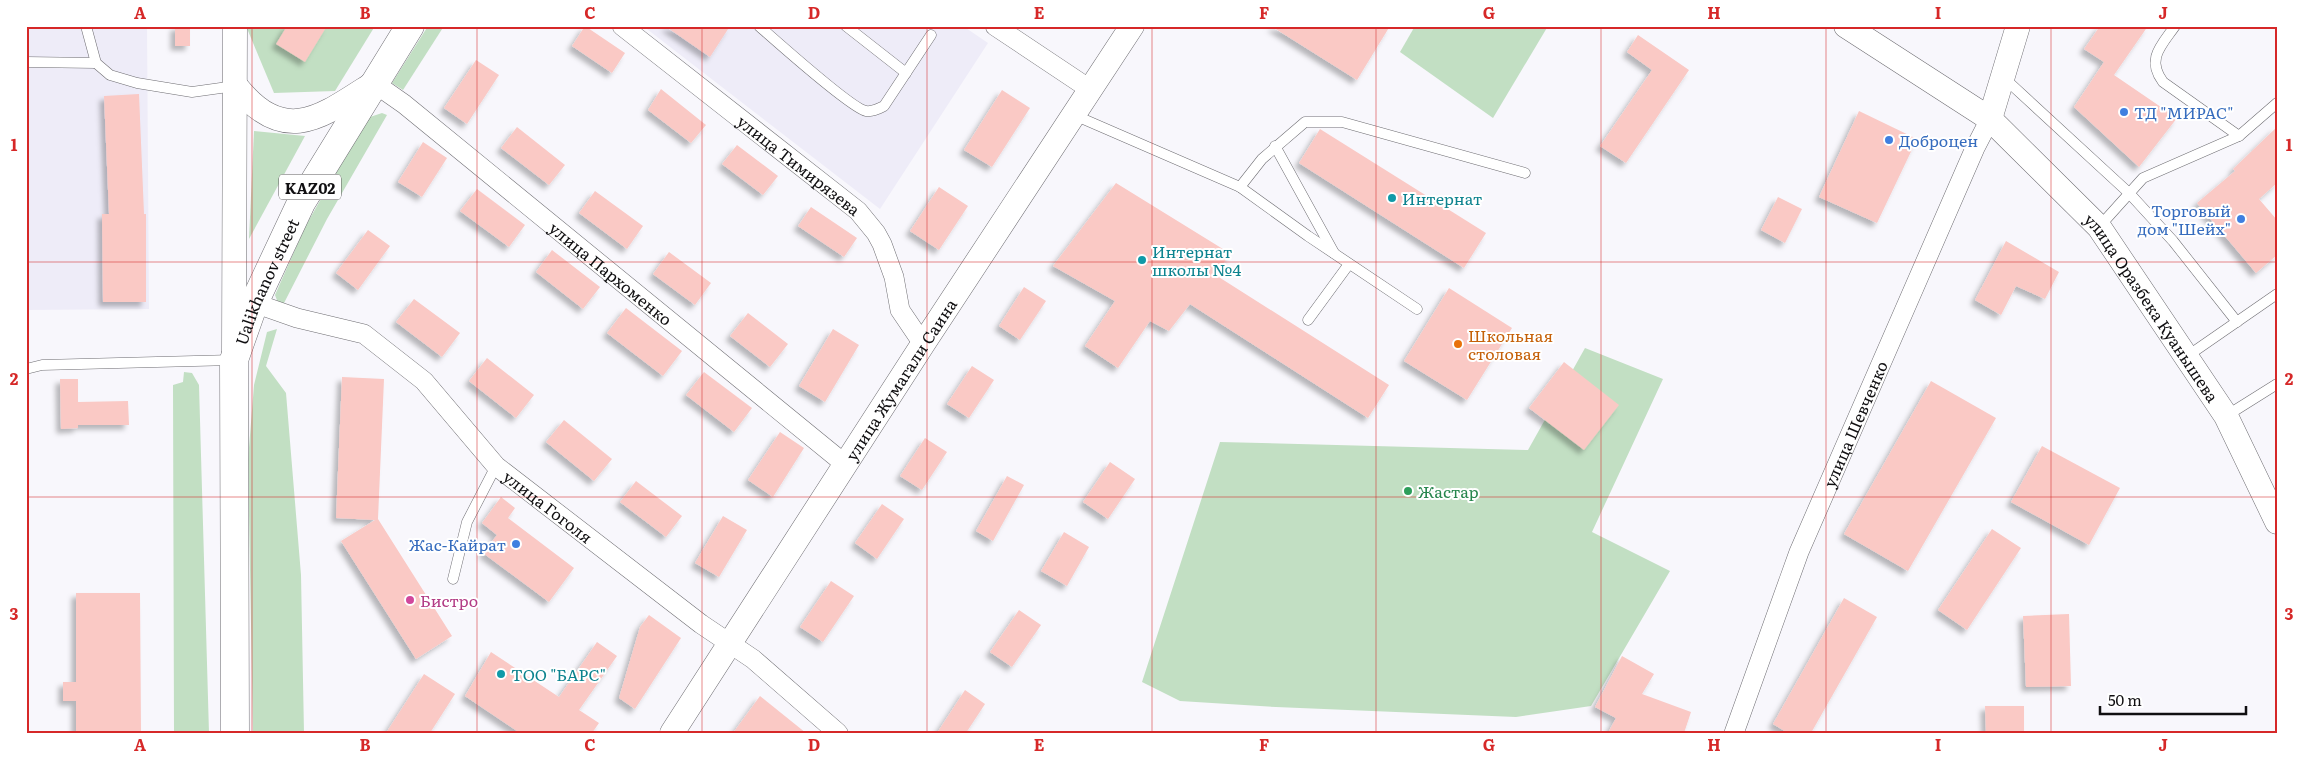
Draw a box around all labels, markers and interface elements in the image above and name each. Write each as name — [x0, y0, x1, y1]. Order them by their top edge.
text: A — [134, 0, 146, 24]
text: B — [359, 0, 371, 24]
text: C — [584, 0, 596, 24]
text: D — [808, 0, 820, 24]
text: E — [1034, 0, 1045, 24]
text: F — [1259, 0, 1269, 24]
text: G — [1483, 0, 1495, 24]
text: H — [1707, 0, 1721, 24]
text: I — [1935, 0, 1941, 24]
text: J — [2158, 0, 2168, 24]
place label: ТД "МИРАС" — [2134, 100, 2233, 124]
marker: ТД "МИРАС" — [2118, 106, 2130, 118]
street label: улица Тимирязева — [732, 109, 866, 221]
place label: Доброцен — [1899, 128, 1978, 152]
text: 1 — [11, 132, 18, 156]
text: 1 — [2286, 132, 2293, 156]
marker: Доброцен — [1883, 134, 1895, 146]
road number: KАZ02 — [279, 174, 341, 200]
place label: Интернат — [1402, 186, 1482, 210]
marker: Интернат — [1386, 192, 1398, 204]
place label: Торговый дом "Шейх" — [2137, 198, 2231, 240]
street label: улица Оразбека Куанышева — [2079, 207, 2225, 407]
street label: Ualikhanov street — [228, 213, 305, 348]
marker: Торговый дом "Шейх" — [2235, 213, 2247, 225]
street label: улица Пархоменко — [544, 216, 678, 331]
place label: Интернат школы №4 — [1152, 239, 1241, 281]
marker: Интернат школы №4 — [1136, 254, 1148, 266]
street label: улица Жумагали Саина — [839, 293, 962, 465]
place label: Школьная столовая — [1468, 323, 1553, 365]
marker: Школьная столовая — [1452, 338, 1464, 350]
street label: улица Шевченко — [1817, 357, 1893, 491]
text: 2 — [10, 366, 19, 390]
text: 2 — [2285, 366, 2294, 390]
street label: улица Гоголя — [499, 464, 598, 548]
place label: Жастар — [1418, 479, 1479, 503]
marker: Жастар — [1402, 485, 1414, 497]
place label: Жас-Кайрат — [409, 532, 506, 556]
marker: Жас-Кайрат — [510, 538, 522, 550]
place label: Бистро — [420, 588, 478, 612]
marker: Бистро — [404, 594, 416, 606]
text: 3 — [10, 601, 19, 625]
text: 3 — [2285, 601, 2294, 625]
place label: ТОО "БАРС" — [511, 662, 606, 686]
marker: ТОО "БАРС" — [495, 668, 507, 680]
scale bar — [2100, 684, 2247, 716]
text: 50 m — [2108, 688, 2142, 711]
text: A — [134, 732, 146, 756]
text: B — [359, 732, 371, 756]
text: C — [584, 732, 596, 756]
text: D — [808, 732, 820, 756]
text: E — [1034, 732, 1045, 756]
text: F — [1259, 732, 1269, 756]
text: G — [1483, 732, 1495, 756]
text: H — [1707, 732, 1721, 756]
text: I — [1935, 732, 1941, 756]
text: J — [2158, 732, 2168, 756]

